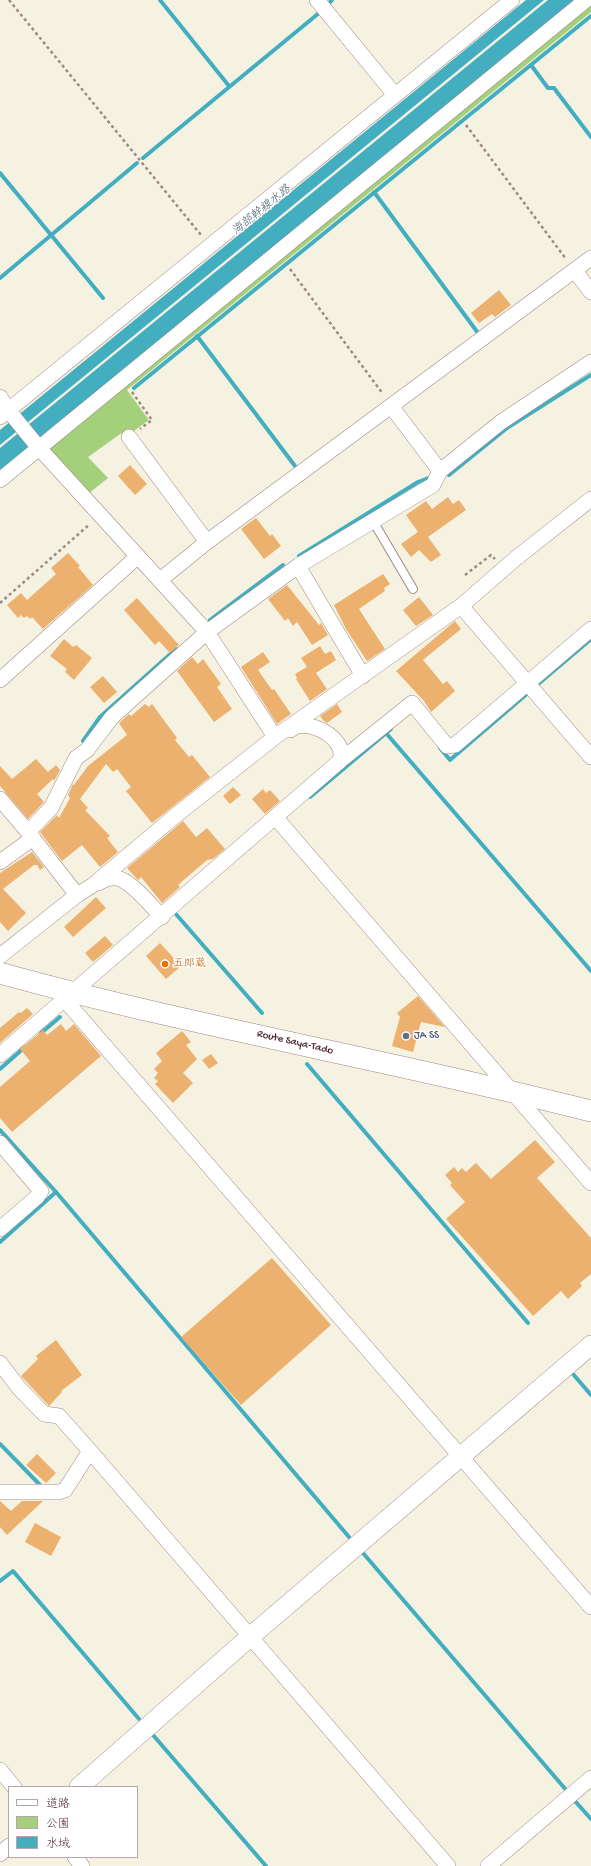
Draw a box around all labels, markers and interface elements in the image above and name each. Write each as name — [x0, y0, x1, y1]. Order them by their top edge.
water label: 海部幹線水路 — [229, 183, 295, 239]
place label: 五郎蔵 — [173, 957, 206, 971]
marker: 五郎蔵 — [160, 959, 170, 969]
street label: Route Saya-Tado — [255, 1028, 335, 1058]
place label: JA SS — [414, 1029, 439, 1043]
marker: JA SS — [401, 1031, 411, 1041]
legend — [8, 1786, 138, 1858]
text: 道路 — [46, 1798, 70, 1812]
text: 公園 — [46, 1818, 70, 1832]
text: 水域 — [46, 1838, 70, 1852]

